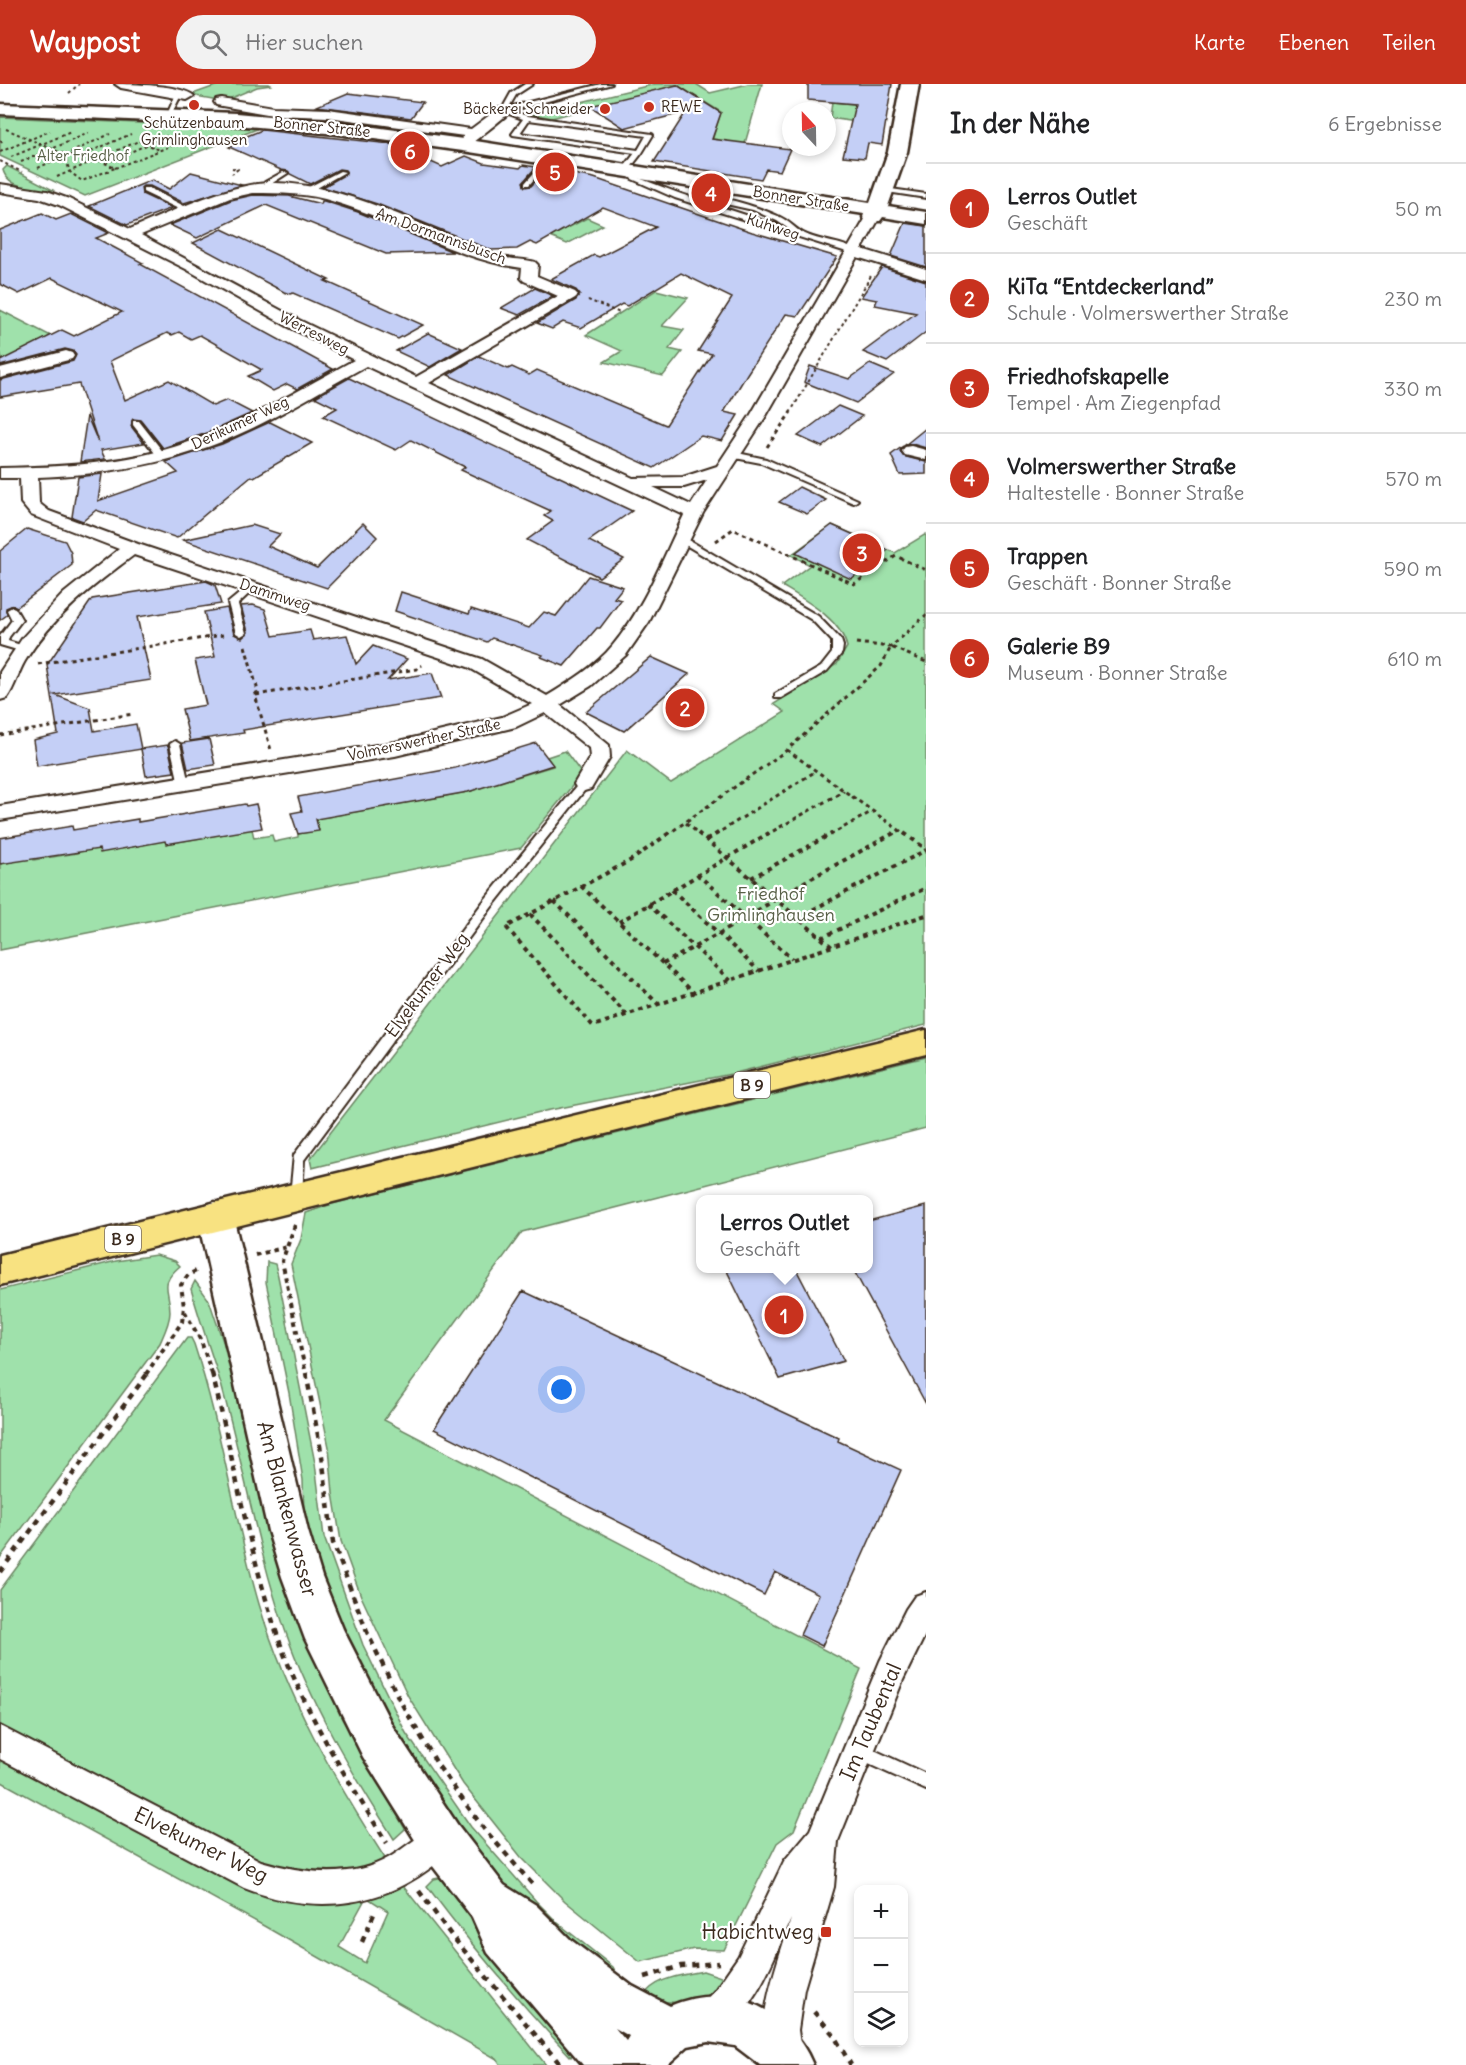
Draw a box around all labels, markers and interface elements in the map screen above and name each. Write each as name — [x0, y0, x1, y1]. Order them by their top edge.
search box — [176, 15, 596, 69]
text: Waypost — [30, 24, 140, 60]
icon: search — [197, 26, 230, 59]
text: Hier suchen — [245, 28, 363, 56]
text: Karte — [1194, 29, 1245, 56]
text: Ebenen — [1278, 29, 1349, 56]
text: Teilen — [1382, 29, 1436, 56]
place label: REWE — [661, 97, 702, 116]
marker: Schützenbaum Grimlinghausen — [187, 98, 201, 112]
place label: Bäckerei Schneider — [463, 99, 593, 118]
marker: REWE — [642, 100, 656, 114]
marker: Bäckerei Schneider — [598, 102, 612, 116]
north arrow — [782, 102, 836, 156]
text: In der Nähe — [950, 107, 1090, 140]
text: 6 Ergebnisse — [1328, 111, 1442, 136]
street label: Bonner Straße — [273, 112, 371, 141]
place label: Schützenbaum Grimlinghausen — [141, 113, 248, 149]
pin: 6 — [390, 128, 430, 174]
park label: Alter Friedhof — [37, 146, 130, 165]
pin: 5 — [536, 150, 574, 194]
pin: 4 — [692, 170, 730, 216]
street label: Bonner Straße — [752, 182, 851, 216]
text: Lerros Outlet — [1007, 182, 1137, 210]
text: 1 — [966, 196, 973, 221]
text: 50 m — [1395, 196, 1442, 221]
street label: Am Dormannsbusch — [373, 203, 509, 268]
street label: Kuhweg — [744, 209, 802, 244]
text: Geschäft — [1007, 210, 1088, 235]
text: KiTa “Entdeckerland” — [1007, 272, 1214, 300]
text: 2 — [964, 286, 975, 311]
text: 230 m — [1384, 286, 1442, 311]
text: Schule · Volmerswerther Straße — [1007, 300, 1289, 325]
street label: Werresweg — [276, 307, 352, 358]
text: Friedhofskapelle — [1007, 362, 1169, 390]
text: 3 — [964, 376, 975, 401]
text: 330 m — [1384, 376, 1442, 401]
text: Tempel · Am Ziegenpfad — [1007, 390, 1221, 415]
street label: Derikumer Weg — [188, 392, 291, 453]
text: Volmerswerther Straße — [1007, 452, 1236, 480]
text: 4 — [964, 466, 975, 491]
text: 570 m — [1385, 466, 1442, 491]
text: Haltestelle · Bonner Straße — [1007, 480, 1244, 505]
pin: 3 — [842, 530, 882, 576]
text: Trappen — [1007, 542, 1088, 570]
text: 5 — [964, 556, 975, 581]
text: 590 m — [1384, 556, 1442, 581]
text: Geschäft · Bonner Straße — [1007, 570, 1231, 595]
street label: Dammweg — [237, 574, 313, 615]
text: Galerie B9 — [1007, 632, 1110, 660]
text: 6 — [964, 646, 975, 671]
text: 610 m — [1387, 646, 1442, 671]
text: Museum · Bonner Straße — [1007, 660, 1228, 685]
pin: 2 — [666, 686, 704, 730]
street label: Volmerswerther Straße — [346, 714, 502, 765]
park label: Friedhof Grimlinghausen — [707, 882, 835, 926]
street label: Elvekumer Weg — [380, 928, 473, 1042]
road number: B 9 — [734, 1072, 770, 1098]
popup — [696, 1195, 873, 1273]
text: Lerros Outlet — [720, 1208, 850, 1236]
road number: B 9 — [105, 1226, 141, 1252]
text: Geschäft — [720, 1236, 800, 1261]
pin: 1 — [764, 1292, 804, 1338]
your location — [547, 1375, 576, 1404]
street label: Am Blankenwasser — [251, 1418, 324, 1600]
street label: Im Taubental — [834, 1659, 907, 1785]
street label: Elvekumer Weg — [130, 1800, 273, 1889]
map controls — [854, 1885, 908, 2047]
button: + — [854, 1885, 908, 1939]
place label: Habichtweg — [701, 1918, 814, 1945]
marker: Habichtweg — [819, 1925, 833, 1939]
button: − — [854, 1939, 908, 1993]
button: layers — [854, 1993, 908, 2047]

